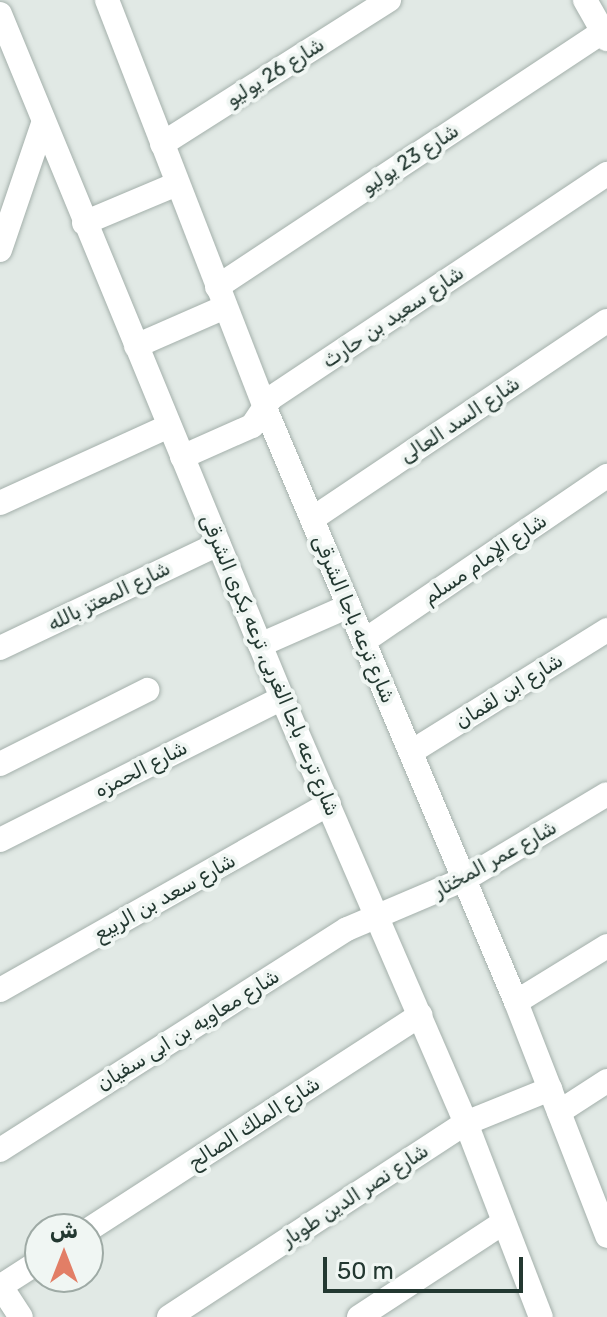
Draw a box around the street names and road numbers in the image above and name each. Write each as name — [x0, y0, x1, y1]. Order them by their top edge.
street label: شارع 26 يوليو — [221, 32, 329, 112]
street label: شارع 23 يوليو — [357, 119, 463, 199]
street label: شارع سعيد بن حارث — [318, 261, 468, 373]
street label: شارع السد العالى — [396, 371, 524, 469]
street label: شارع الإمام مسلم — [419, 509, 551, 609]
street label: شارع ترعه باجا الغربى, ترعه بكرى الشرقى — [195, 511, 345, 819]
street label: شارع ترعه باجا الشرقى — [308, 531, 400, 707]
street label: شارع المعتز بالله — [44, 556, 174, 636]
street label: شارع ابن لقمان — [451, 648, 567, 734]
street label: شارع الحمزه — [91, 735, 191, 803]
street label: شارع عمر المختار — [429, 815, 561, 903]
street label: شارع سعد بن الربيع — [90, 848, 240, 946]
street label: شارع معاويه بن ابى سفيان — [92, 964, 284, 1096]
street label: شارع الملك الصالح — [184, 1072, 324, 1174]
street label: شارع نصر الدين طوبار — [277, 1139, 433, 1251]

